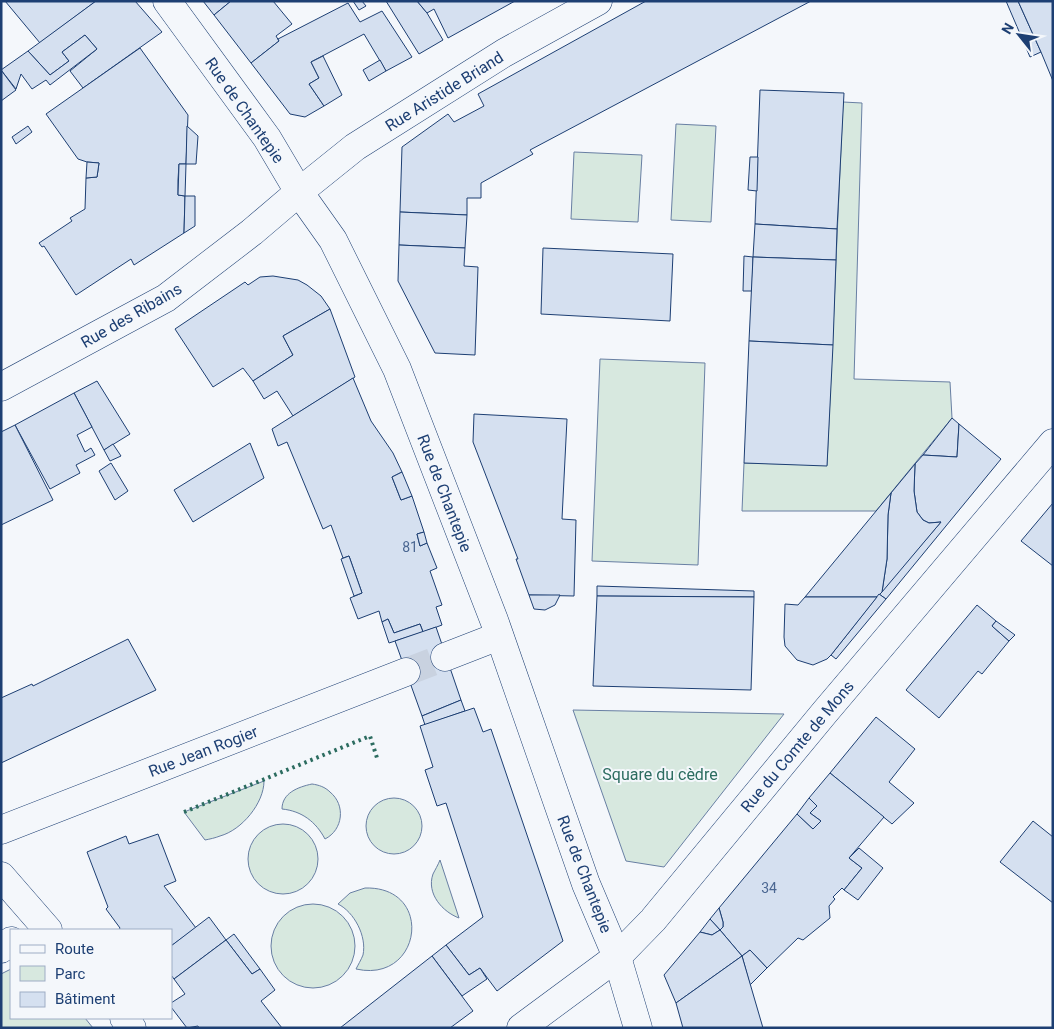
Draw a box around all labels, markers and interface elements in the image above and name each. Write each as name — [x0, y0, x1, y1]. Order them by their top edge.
north arrow — [994, 10, 1044, 60]
text: N — [998, 20, 1017, 37]
street label: Rue Aristide Briand — [382, 47, 507, 135]
street label: Rue de Chantepie — [201, 54, 288, 167]
street label: Rue des Ribains — [77, 279, 185, 352]
street label: Rue de Chantepie — [413, 432, 476, 555]
house number: 81 — [402, 539, 418, 555]
street label: Rue du Comte de Mons — [737, 677, 858, 816]
street label: Rue Jean Rogier — [146, 722, 261, 781]
park label: Square du cèdre — [602, 765, 718, 784]
street label: Rue de Chantepie — [553, 813, 616, 936]
house number: 34 — [761, 880, 777, 896]
legend — [10, 929, 172, 1019]
text: Route — [55, 940, 94, 958]
text: Parc — [55, 965, 85, 983]
text: Bâtiment — [55, 990, 115, 1008]

